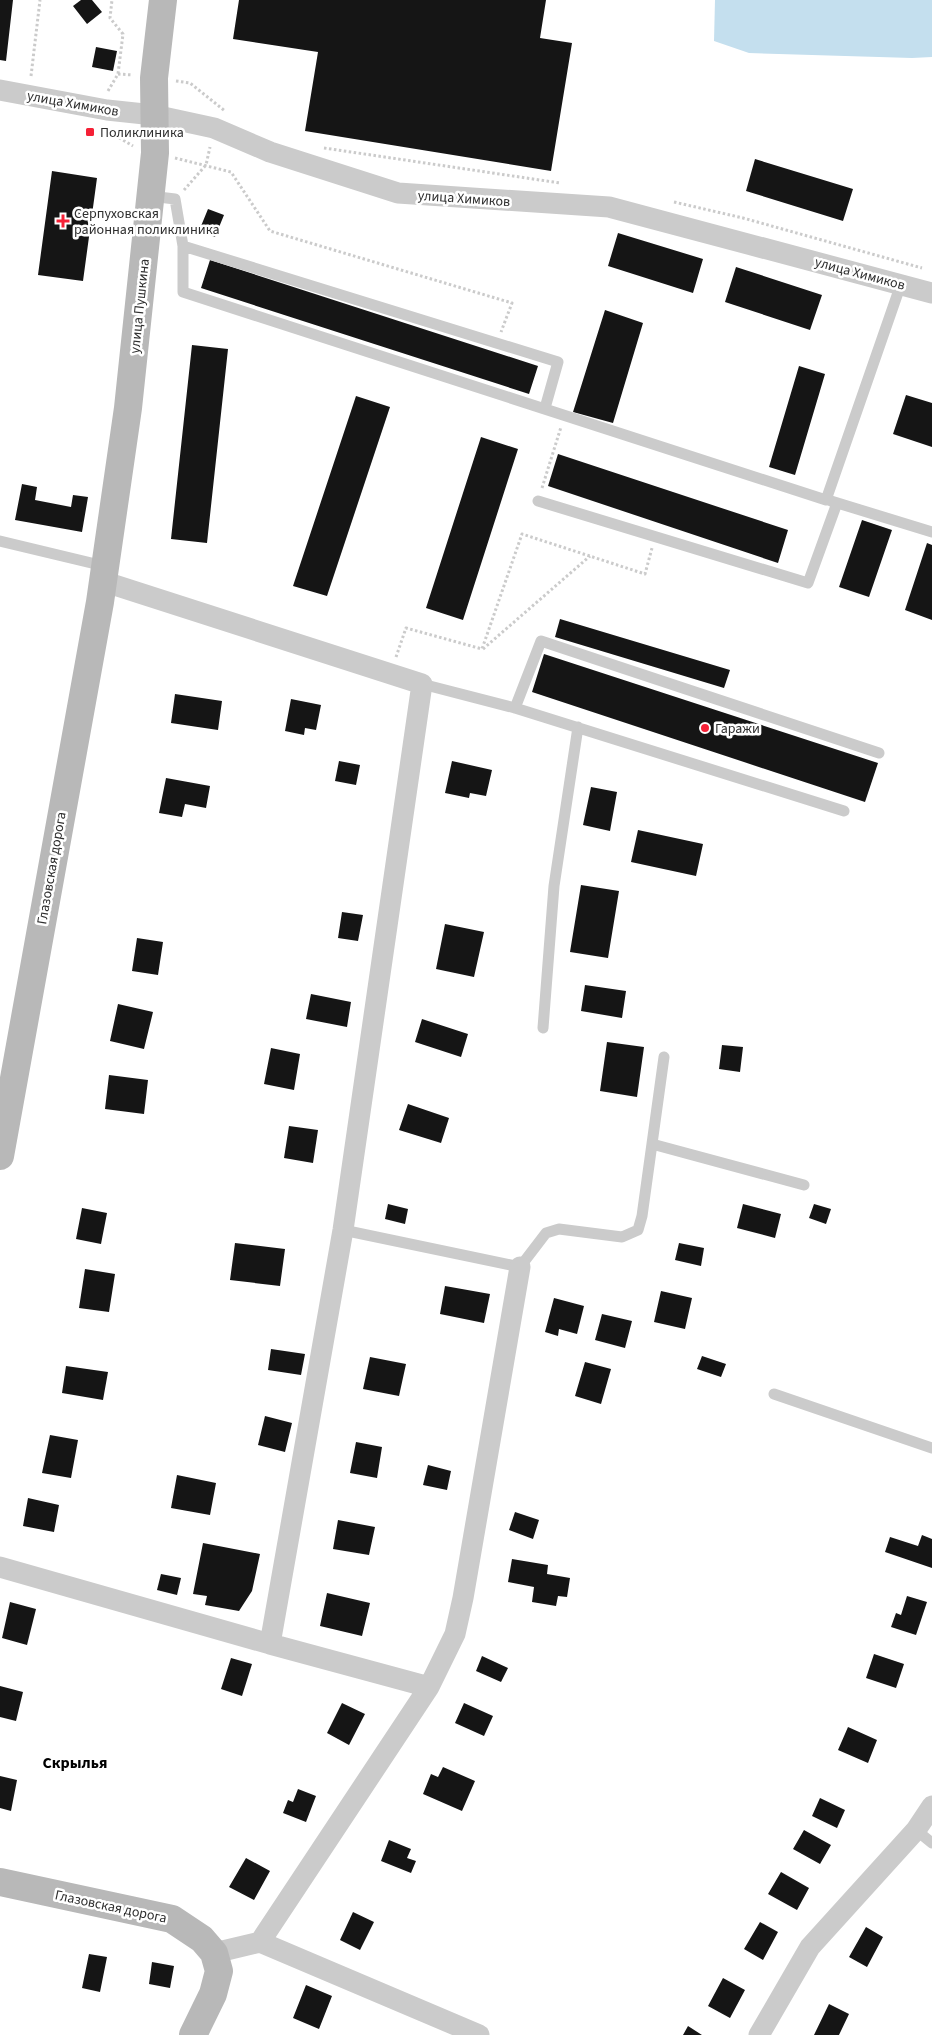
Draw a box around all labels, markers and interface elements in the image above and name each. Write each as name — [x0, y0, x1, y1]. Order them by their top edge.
street label: улица Химиков — [25, 86, 120, 122]
place label: Поликлиника — [100, 123, 184, 143]
marker: Поликлиника — [84, 126, 96, 138]
street label: улица Химиков — [417, 186, 511, 212]
place label: Серпуховская районная поликлиника — [74, 204, 220, 240]
marker: Серпуховская районная поликлиника — [56, 214, 70, 228]
street label: улица Химиков — [812, 252, 907, 296]
street label: улица Пушкина — [125, 258, 155, 355]
place label: Гаражи — [715, 719, 760, 739]
marker: Гаражи — [699, 722, 711, 734]
street label: Глазовская дорога — [32, 810, 72, 926]
district label: Скрылья — [42, 1752, 108, 1774]
street label: Глазовская дорога — [53, 1885, 169, 1929]

